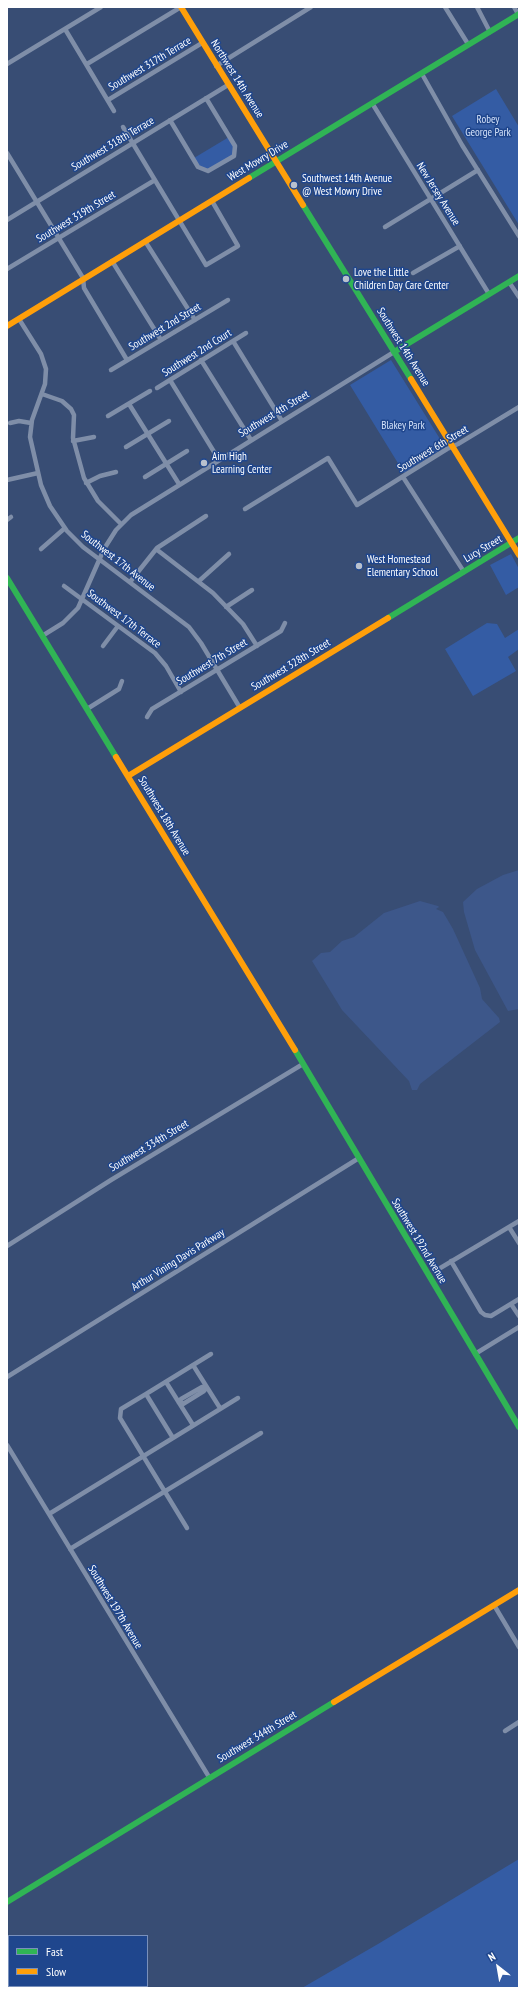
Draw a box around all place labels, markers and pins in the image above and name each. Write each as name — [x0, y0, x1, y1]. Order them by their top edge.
place label: Southwest 14th Avenue @ West Mowry Drive — [302, 172, 392, 198]
marker: Southwest 14th Avenue @ West Mowry Drive — [289, 180, 299, 190]
place label: Love the Little Children Day Care Center — [354, 266, 449, 292]
marker: Love the Little Children Day Care Center — [341, 274, 351, 284]
place label: Aim High Learning Center — [212, 450, 272, 476]
marker: Aim High Learning Center — [199, 458, 209, 468]
place label: West Homestead Elementary School — [367, 553, 438, 579]
marker: West Homestead Elementary School — [354, 561, 364, 571]

